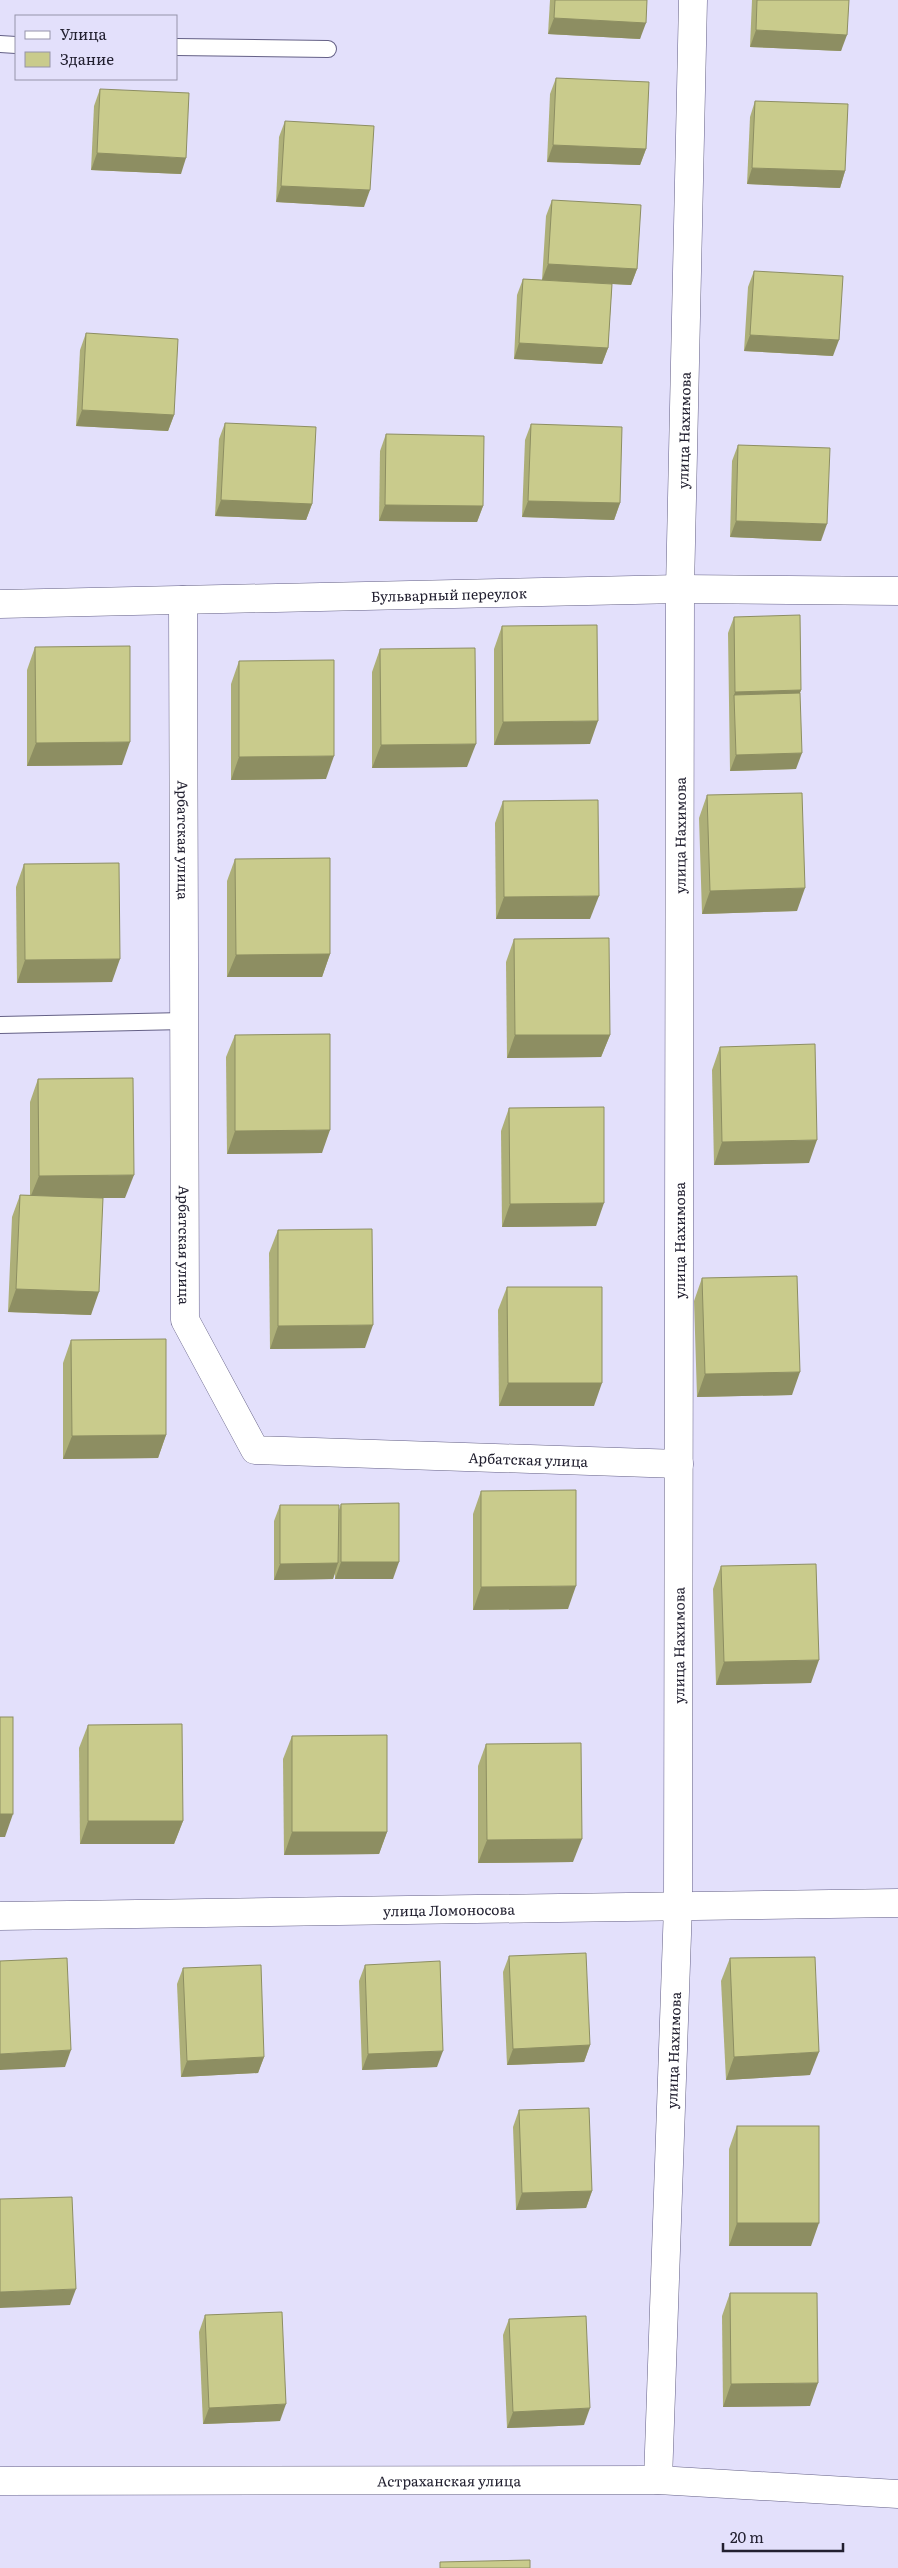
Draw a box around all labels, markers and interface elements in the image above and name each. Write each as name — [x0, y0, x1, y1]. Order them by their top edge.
legend — [15, 15, 178, 80]
text: Улица — [60, 22, 108, 45]
text: Здание — [60, 47, 114, 70]
street label: улица Нахимова — [672, 371, 695, 489]
street label: Бульварный переулок — [371, 582, 528, 606]
street label: улица Нахимова — [670, 776, 690, 894]
street label: Арбатская улица — [174, 780, 194, 900]
street label: улица Нахимова — [669, 1181, 689, 1299]
street label: Арбатская улица — [175, 1185, 195, 1305]
street label: Арбатская улица — [468, 1447, 589, 1471]
street label: улица Нахимова — [668, 1586, 688, 1704]
street label: улица Ломоносова — [383, 1899, 515, 1920]
street label: улица Нахимова — [661, 1991, 685, 2109]
street label: Астраханская улица — [377, 2470, 521, 2490]
scale bar — [723, 2520, 843, 2552]
text: 20 m — [730, 2525, 764, 2548]

